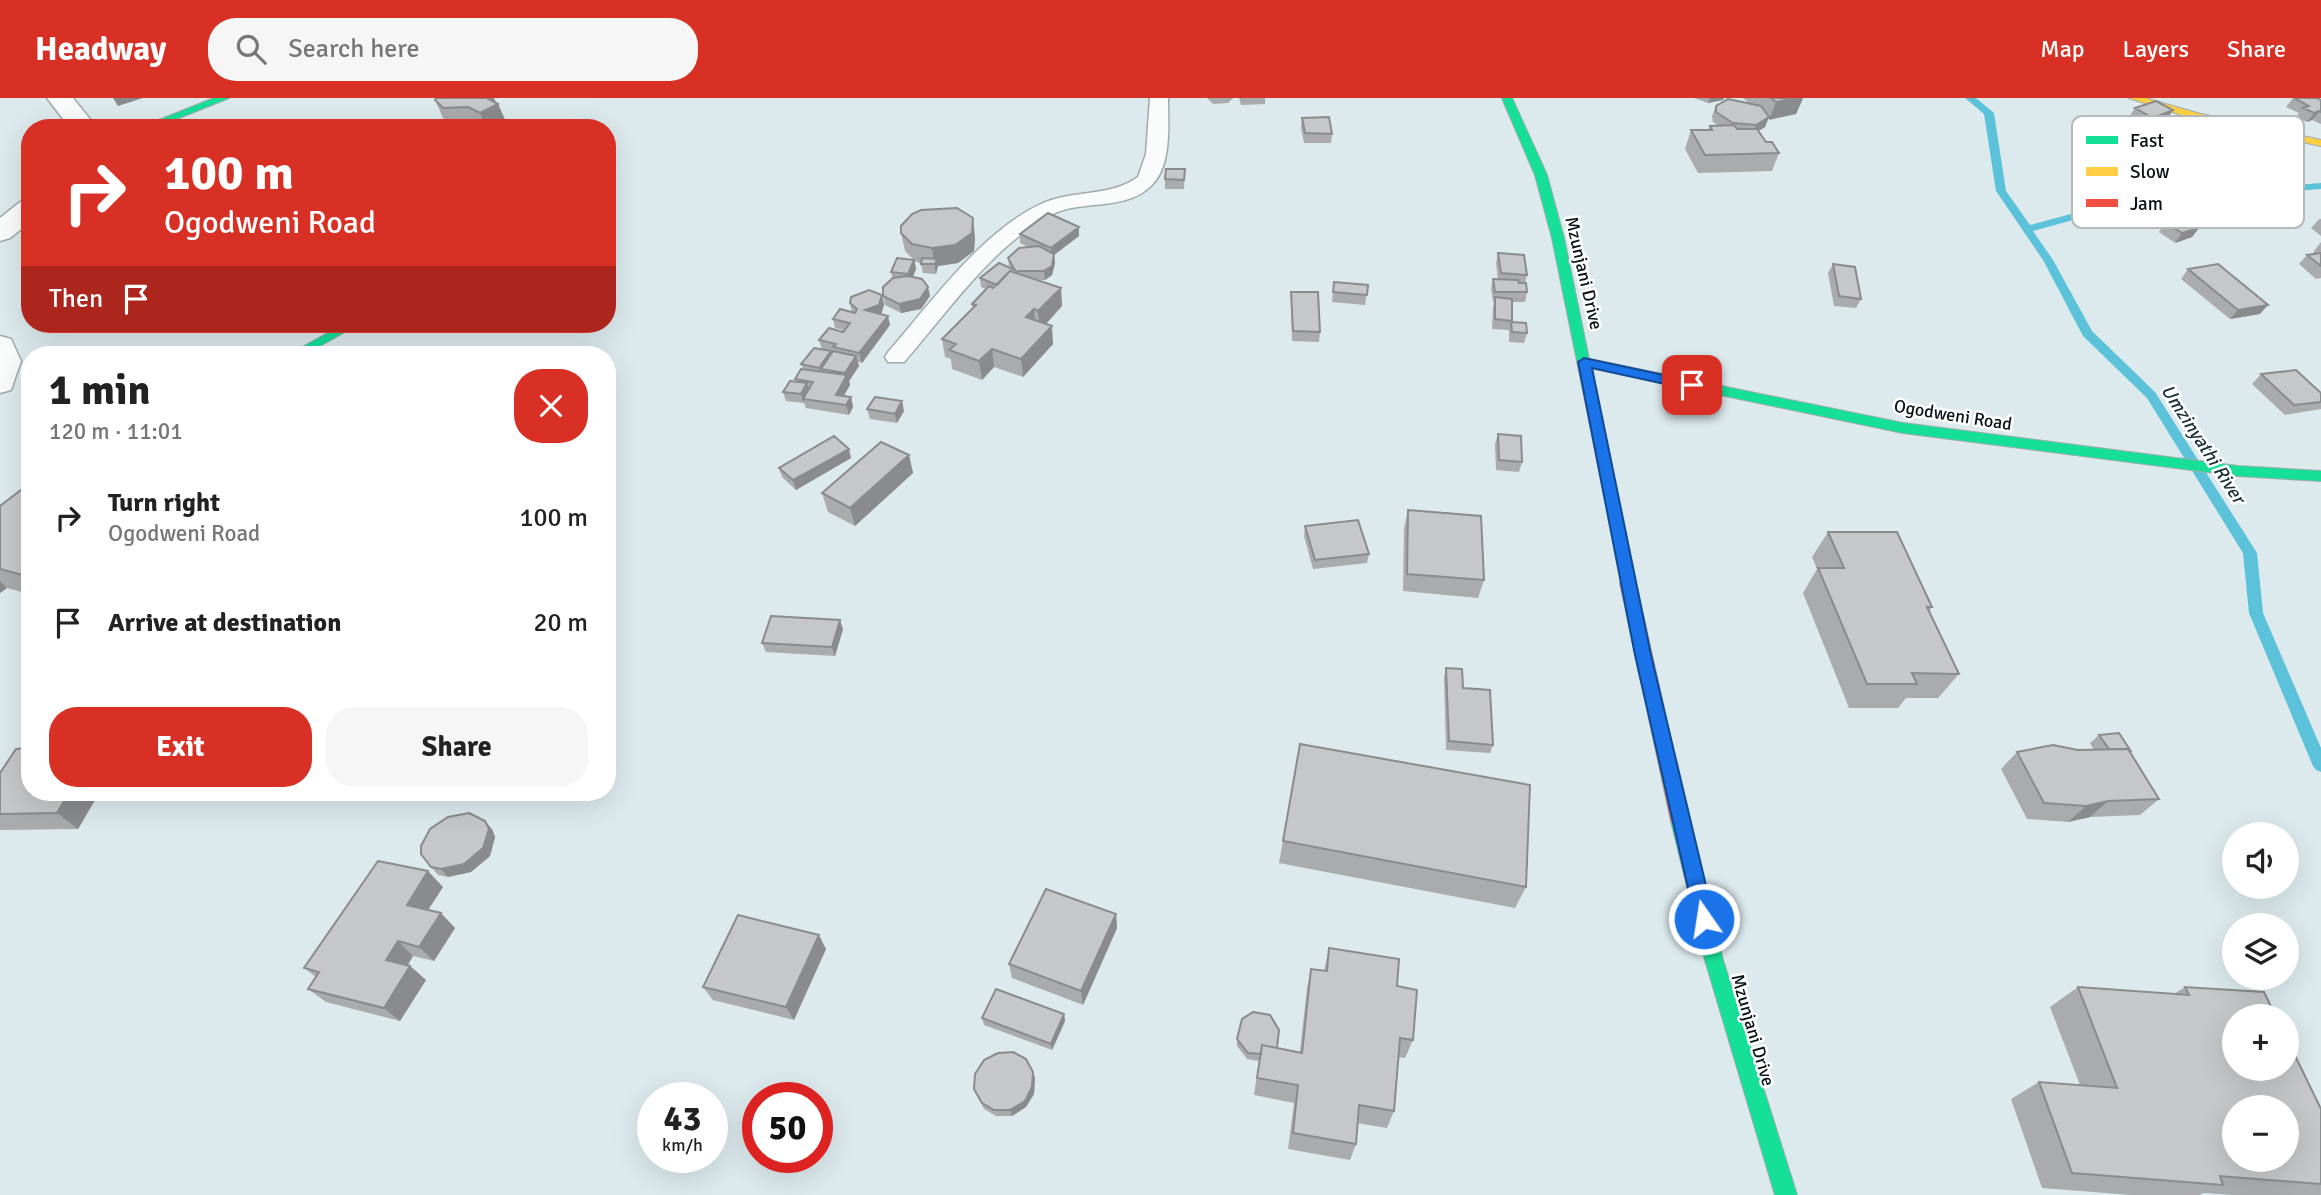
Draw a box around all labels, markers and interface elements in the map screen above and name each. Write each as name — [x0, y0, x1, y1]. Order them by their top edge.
search box — [208, 18, 698, 81]
text: Headway — [35, 29, 166, 70]
icon: search — [232, 30, 270, 68]
text: Search here — [288, 33, 419, 65]
text: Map — [2040, 34, 2085, 64]
text: Layers — [2123, 34, 2189, 64]
text: Share — [2227, 34, 2286, 64]
legend — [2072, 116, 2304, 228]
text: Fast — [2130, 129, 2164, 153]
text: 100 m — [164, 143, 294, 203]
icon: right — [49, 147, 140, 238]
text: Slow — [2130, 160, 2170, 184]
text: Jam — [2130, 192, 2163, 216]
text: Ogodweni Road — [164, 203, 376, 242]
street label: Mzunjani Drive — [1560, 214, 1608, 332]
icon: arrive — [117, 280, 155, 318]
text: Then — [49, 283, 103, 315]
pin — [1662, 355, 1722, 415]
text: 1 min — [49, 365, 150, 416]
icon: arrive — [1673, 366, 1711, 404]
button: close — [514, 369, 588, 443]
water label: Umzinyathi River — [2156, 380, 2252, 511]
street label: Ogodweni Road — [1892, 395, 2014, 435]
text: 120 m · 11:01 — [49, 417, 183, 446]
text: Turn right — [108, 487, 220, 519]
icon: right — [49, 499, 87, 537]
text: 100 m — [519, 502, 588, 534]
text: Ogodweni Road — [108, 519, 260, 548]
icon: arrive — [49, 604, 87, 642]
text: Arrive at destination — [108, 607, 341, 639]
text: 20 m — [533, 607, 588, 639]
button: Exit — [49, 707, 312, 787]
button: Share — [326, 707, 588, 787]
map controls — [2222, 822, 2299, 1172]
button: sound — [2222, 822, 2299, 899]
position arrow — [1667, 882, 1741, 956]
button: layers — [2222, 913, 2299, 990]
street label: Mzunjani Drive — [1727, 972, 1779, 1088]
button: + — [2222, 1004, 2299, 1081]
speed limit sign: 50 — [742, 1082, 833, 1173]
button: − — [2222, 1095, 2299, 1172]
text: 43 — [664, 1097, 701, 1140]
text: km/h — [662, 1134, 703, 1156]

